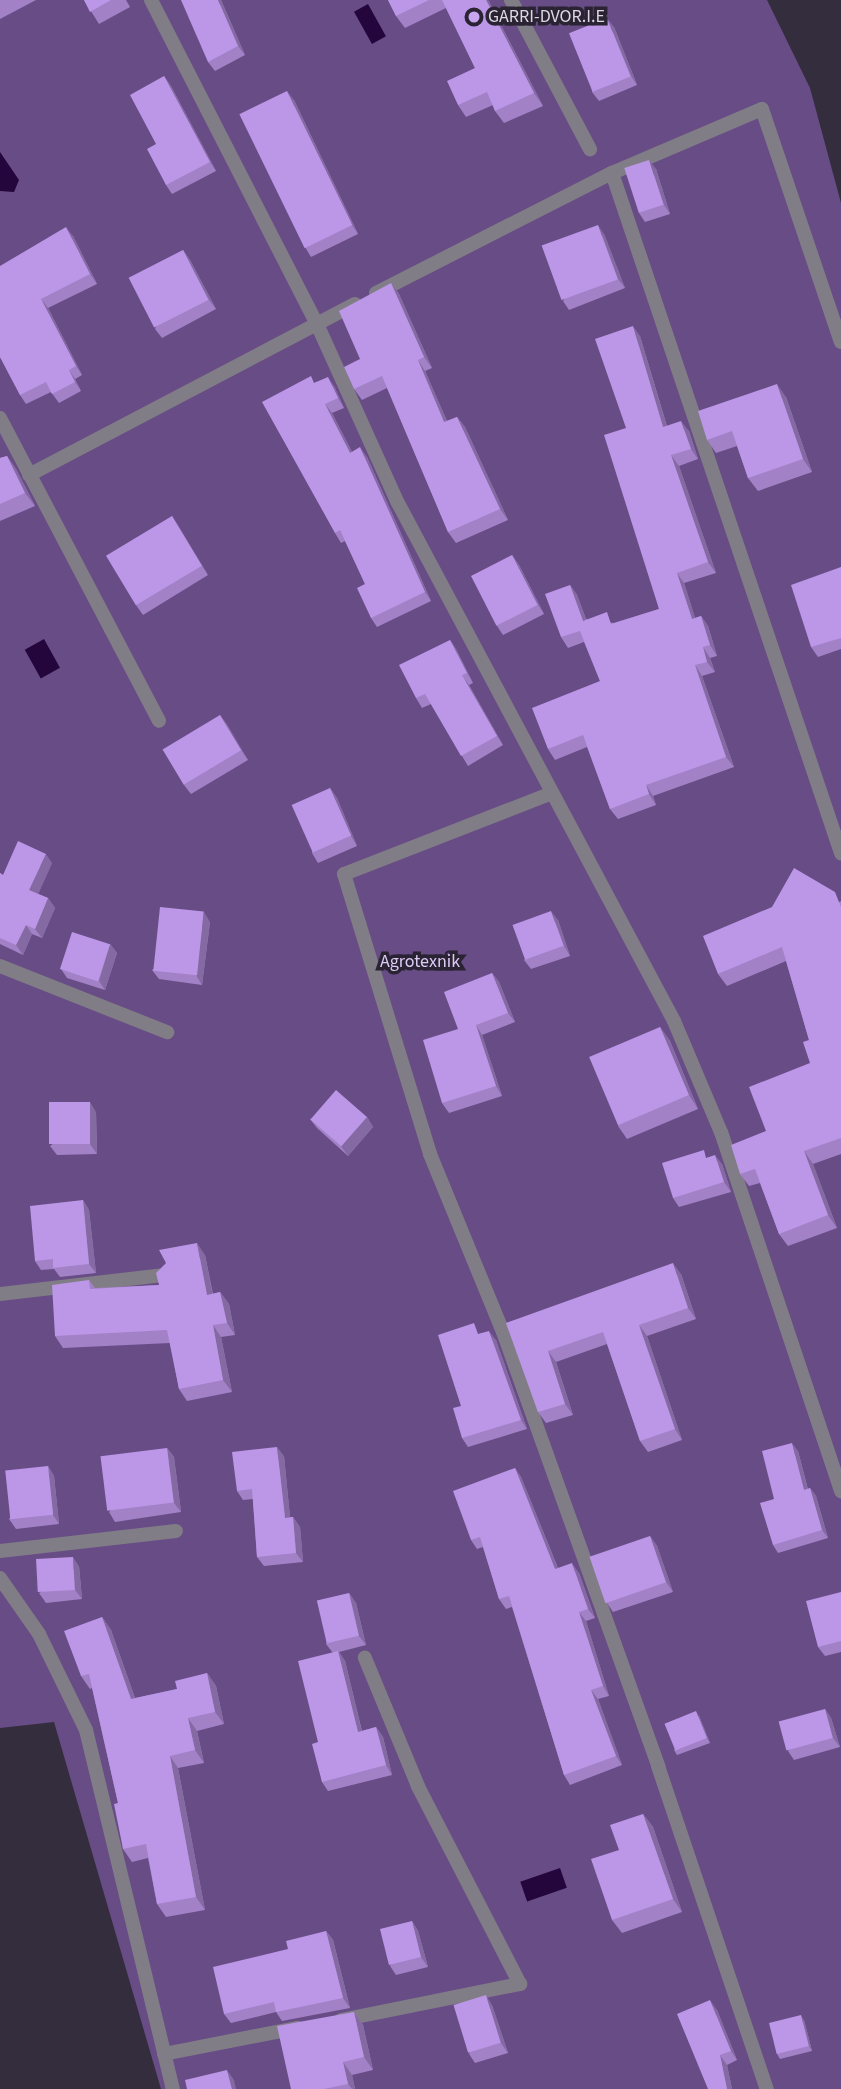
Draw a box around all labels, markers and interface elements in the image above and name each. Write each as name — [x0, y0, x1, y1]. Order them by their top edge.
place label: GARRI-DVOR.I.E — [488, 6, 605, 28]
marker: GARRI-DVOR.I.E — [466, 9, 482, 25]
park label: Agrotexnik — [380, 951, 460, 973]

